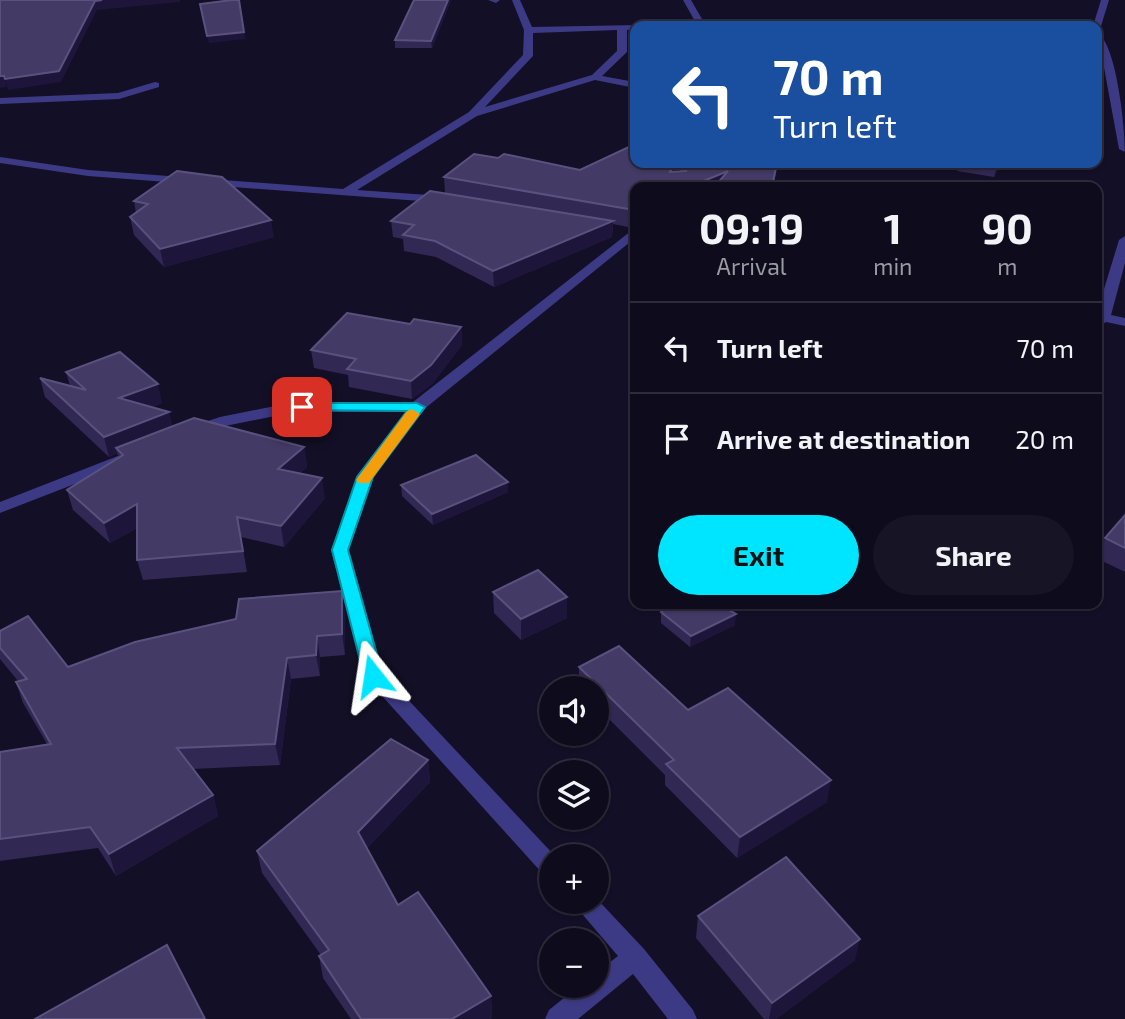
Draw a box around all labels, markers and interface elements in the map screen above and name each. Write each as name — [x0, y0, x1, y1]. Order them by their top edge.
text: 70 m — [773, 46, 884, 105]
icon: left — [658, 49, 749, 140]
text: Turn left — [773, 106, 897, 144]
text: 09:19 — [699, 202, 804, 252]
text: 1 — [884, 202, 902, 252]
text: 90 — [982, 202, 1033, 252]
text: Arrival — [717, 252, 787, 280]
text: min — [873, 252, 912, 280]
text: m — [997, 252, 1017, 280]
icon: left — [658, 329, 696, 367]
text: Turn left — [717, 332, 823, 363]
text: 70 m — [1016, 332, 1074, 363]
pin — [272, 377, 332, 437]
icon: arrive — [283, 388, 321, 426]
icon: arrive — [658, 420, 696, 458]
text: Arrive at destination — [717, 423, 970, 454]
text: 20 m — [1015, 423, 1074, 454]
button: Exit — [658, 515, 859, 595]
button: Share — [873, 515, 1074, 595]
position arrow — [336, 639, 410, 713]
map controls — [539, 676, 609, 998]
button: sound — [539, 676, 609, 746]
button: layers — [539, 760, 609, 830]
button: + — [539, 844, 609, 914]
button: − — [539, 928, 609, 998]

